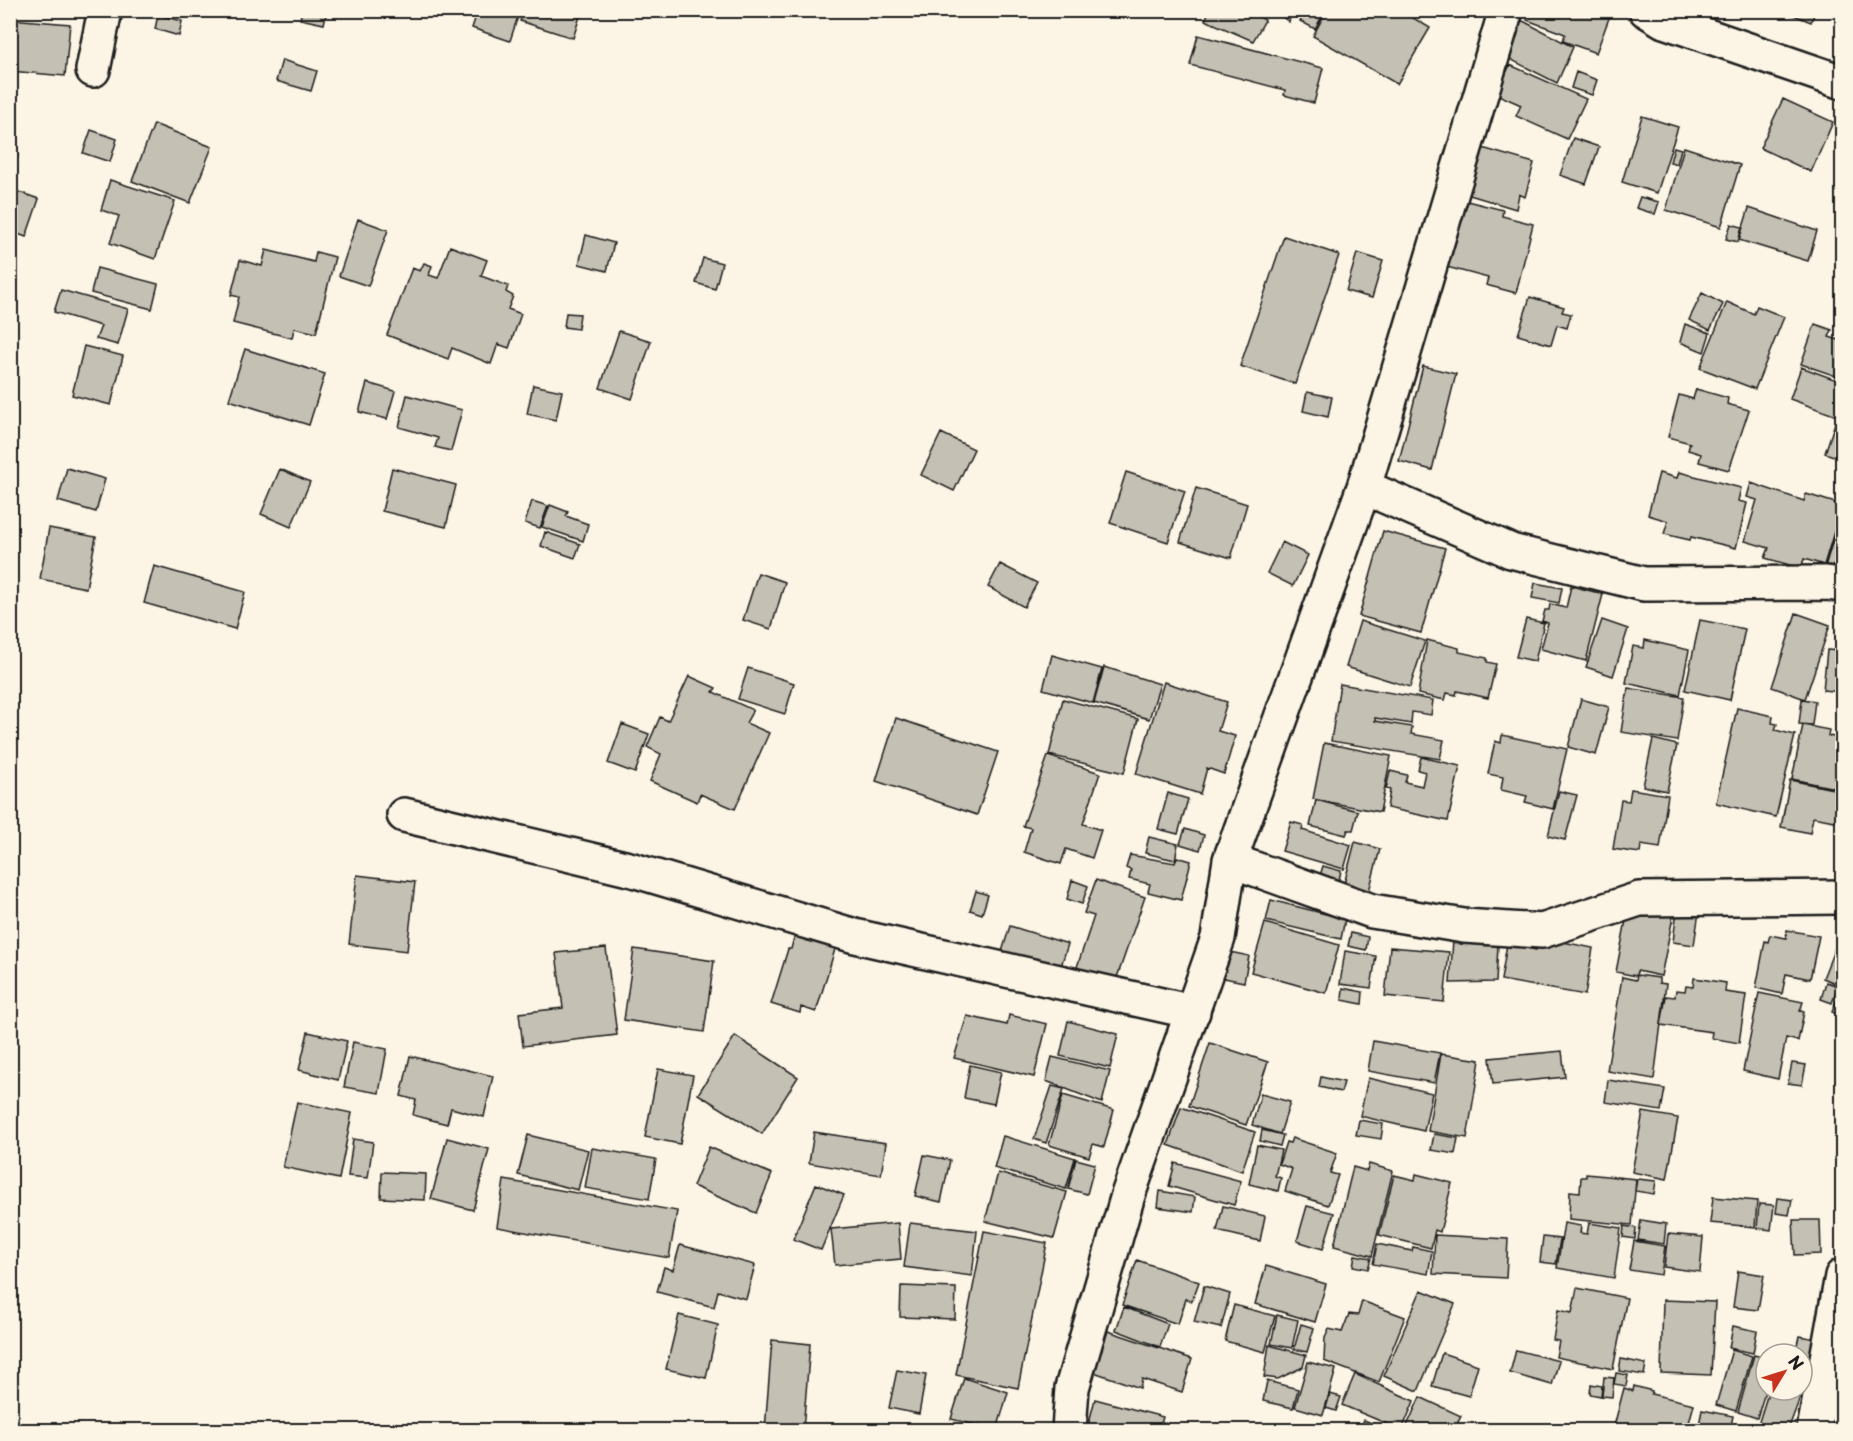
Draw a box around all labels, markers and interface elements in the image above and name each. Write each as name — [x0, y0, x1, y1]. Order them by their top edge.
north arrow — [1754, 1342, 1814, 1402]
text: N — [1783, 1350, 1810, 1375]

